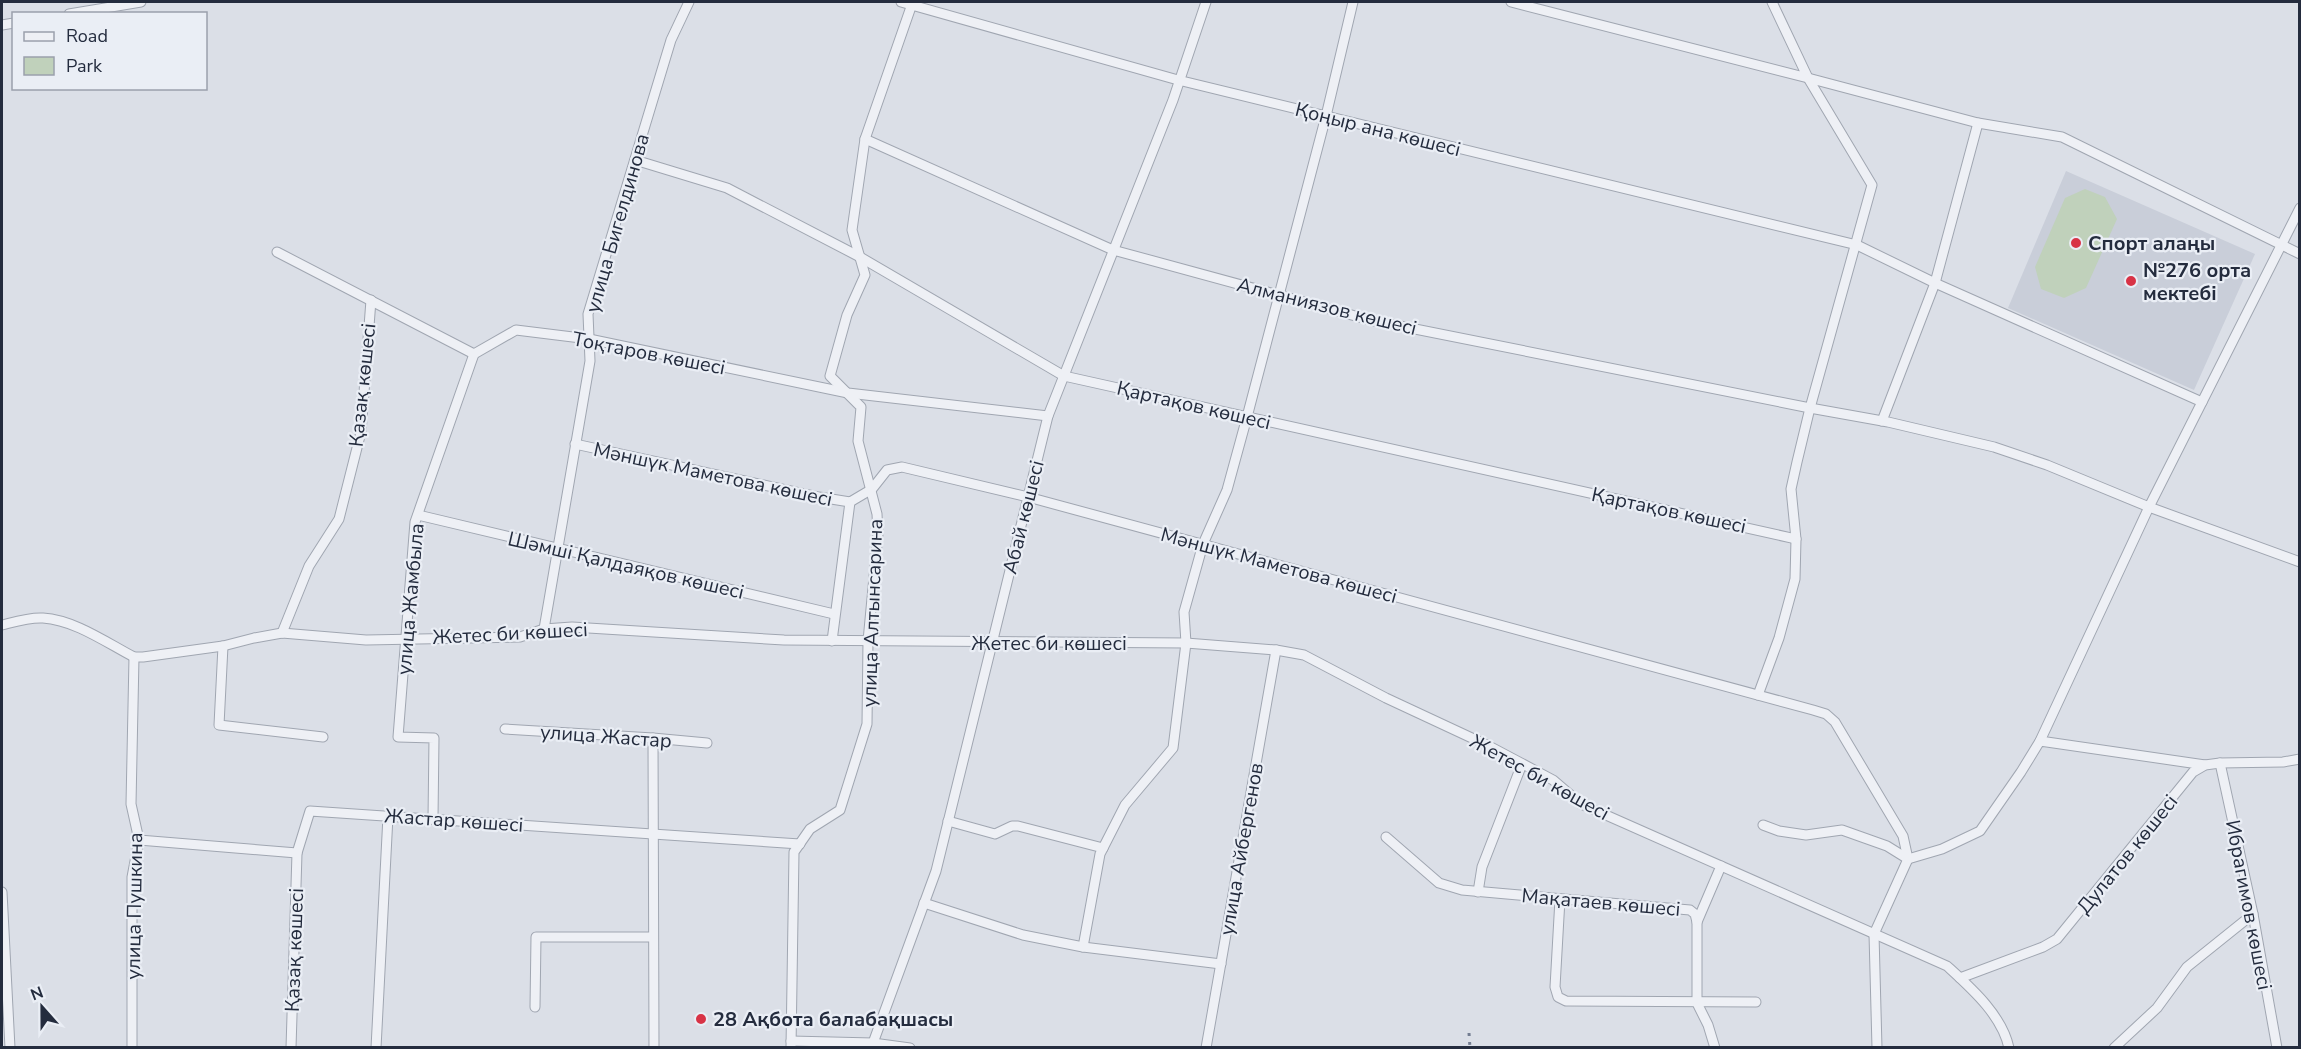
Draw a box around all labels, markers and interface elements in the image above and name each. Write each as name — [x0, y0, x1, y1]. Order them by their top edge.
legend — [12, 12, 207, 90]
text: Road — [66, 24, 108, 48]
text: Park — [66, 54, 103, 78]
street label: Қоңыр ана көшесі — [1292, 96, 1464, 163]
street label: улица Бигелдинова — [579, 130, 656, 316]
place label: Спорт алаңы — [2088, 230, 2215, 257]
marker: Спорт алаңы — [2069, 236, 2083, 250]
place label: №276 орта мектебі — [2143, 257, 2251, 307]
street label: Алманиязов көшесі — [1234, 271, 1420, 342]
marker: №276 орта мектебі — [2124, 274, 2138, 288]
street label: Қазақ көшесі — [343, 322, 382, 448]
street label: Тоқтаров көшесі — [570, 325, 728, 382]
street label: Қартақов көшесі — [1114, 375, 1274, 436]
street label: Мәншүк Маметова көшесі — [591, 436, 835, 513]
street label: Абай көшесі — [996, 458, 1051, 577]
street label: Қартақов көшесі — [1589, 481, 1749, 540]
street label: улица Алтынсарина — [856, 518, 889, 708]
street label: Мәншүк Маметова көшесі — [1158, 521, 1400, 610]
street label: улица Жамбыла — [390, 522, 431, 676]
street label: Шәмші Қалдаяқов көшесі — [505, 525, 747, 606]
street label: Жетес би көшесі — [432, 616, 588, 651]
street label: Жетес би көшесі — [971, 630, 1127, 657]
street label: улица Жастар — [539, 718, 673, 755]
street label: Жетес би көшесі — [1465, 728, 1614, 827]
street label: улица Айбергенов — [1213, 761, 1270, 937]
street label: Дулатов көшесі — [2071, 789, 2184, 920]
street label: Жастар көшесі — [384, 802, 524, 839]
street label: Ибрагимов көшесі — [2219, 818, 2278, 992]
street label: улица Пушкина — [120, 832, 149, 980]
street label: Мақатаев көшесі — [1520, 882, 1682, 923]
street label: Қазақ көшесі — [279, 887, 310, 1013]
north arrow — [12, 977, 72, 1037]
text: N — [27, 982, 47, 1006]
place label: 28 Ақбота балабақшасы — [713, 1006, 953, 1033]
marker: 28 Ақбота балабақшасы — [694, 1012, 708, 1026]

